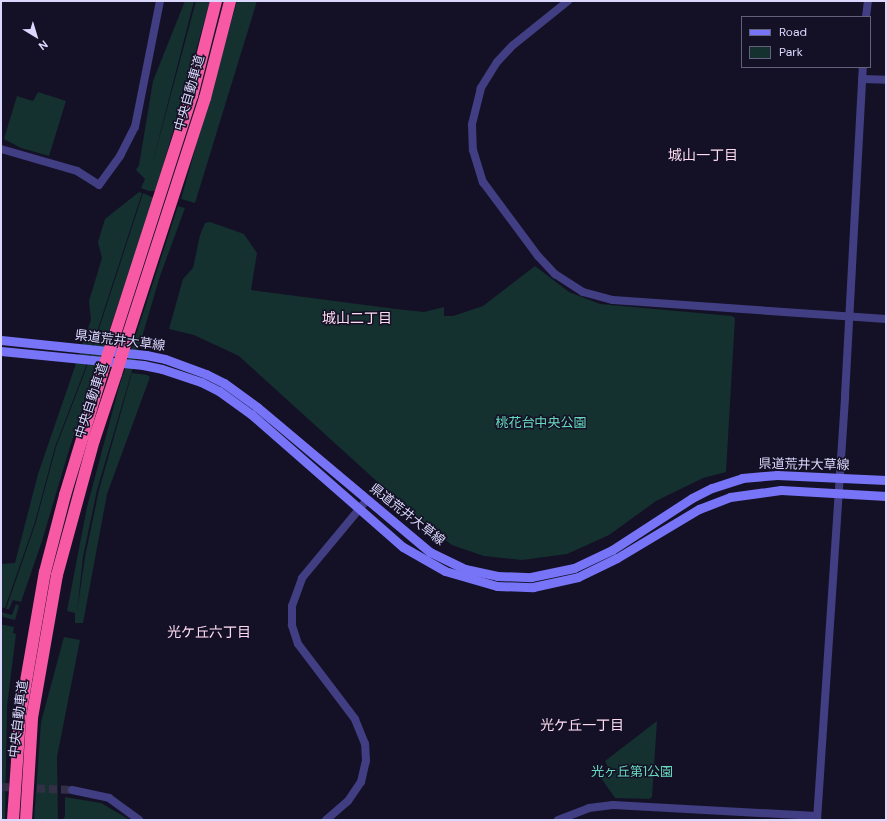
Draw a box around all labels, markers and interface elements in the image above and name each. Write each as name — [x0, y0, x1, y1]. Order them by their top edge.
north arrow — [16, 16, 56, 56]
legend — [741, 16, 871, 68]
text: Road — [779, 24, 807, 40]
text: N — [36, 37, 51, 53]
text: Park — [779, 44, 803, 60]
street label: 中央自動車道 — [172, 53, 208, 133]
district label: 城山一丁目 — [668, 147, 738, 163]
district label: 城山二丁目 — [322, 310, 392, 326]
street label: 県道荒井大草線 — [74, 328, 166, 354]
street label: 中央自動車道 — [73, 361, 111, 441]
park label: 桃花台中央公園 — [496, 415, 586, 431]
street label: 県道荒井大草線 — [758, 456, 850, 474]
street label: 県道荒井大草線 — [366, 481, 448, 549]
district label: 光ケ丘六丁目 — [167, 624, 251, 640]
street label: 中央自動車道 — [7, 679, 31, 759]
district label: 光ケ丘一丁目 — [540, 717, 624, 733]
park label: 光ヶ丘第1公園 — [591, 764, 673, 780]

